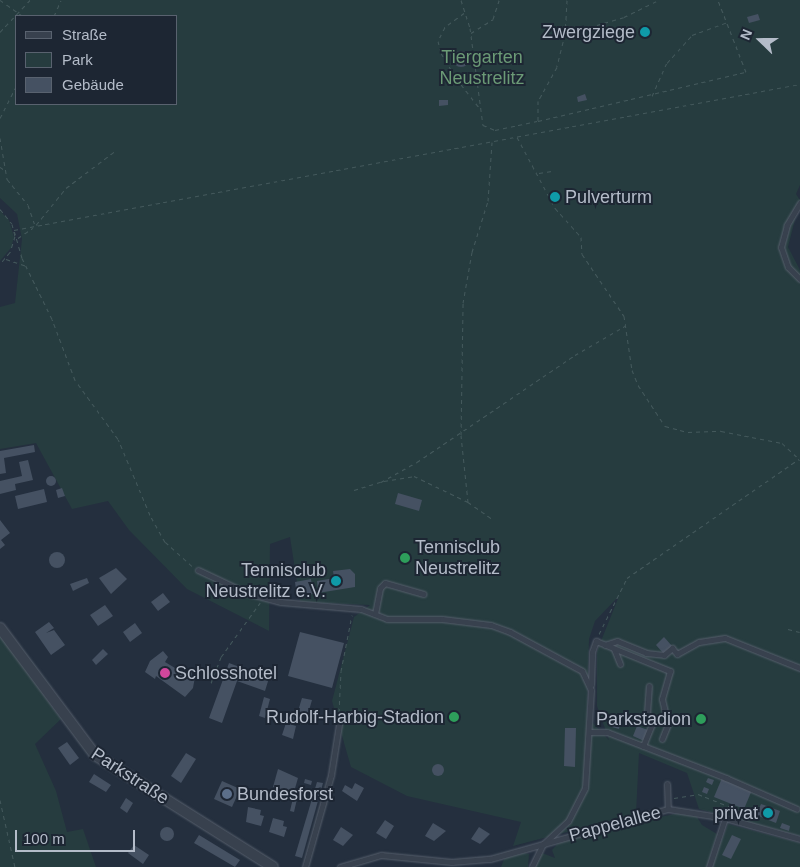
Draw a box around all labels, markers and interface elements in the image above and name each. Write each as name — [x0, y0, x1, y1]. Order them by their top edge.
legend — [15, 15, 178, 105]
north arrow — [735, 15, 785, 65]
place label: Zwergziege — [542, 21, 635, 43]
text: Straße — [62, 26, 107, 43]
marker: Zwergziege — [639, 26, 651, 38]
text: N — [737, 27, 755, 42]
park label: Tiergarten Neustrelitz — [439, 47, 525, 90]
text: Park — [62, 51, 93, 68]
text: Gebäude — [62, 76, 124, 93]
place label: Pulverturm — [565, 186, 652, 208]
marker: Pulverturm — [549, 191, 561, 203]
place label: Tennisclub Neustrelitz — [415, 537, 500, 580]
marker: Tennisclub Neustrelitz — [399, 552, 411, 564]
place label: Tennisclub Neustrelitz e.V. — [206, 560, 326, 602]
marker: Tennisclub Neustrelitz e.V. — [330, 575, 342, 587]
place label: Schlosshotel — [175, 662, 277, 684]
marker: Schlosshotel — [159, 667, 171, 679]
place label: Rudolf-Harbig-Stadion — [266, 706, 444, 728]
place label: Parkstadion — [596, 708, 691, 730]
marker: Rudolf-Harbig-Stadion — [448, 711, 460, 723]
marker: Parkstadion — [695, 713, 707, 725]
street label: Parkstraße — [87, 743, 173, 809]
place label: Bundesforst — [237, 783, 333, 805]
marker: Bundesforst — [221, 788, 233, 800]
street label: Pappelallee — [567, 801, 663, 847]
place label: privat — [714, 802, 758, 824]
marker: privat — [762, 807, 774, 819]
scale bar — [18, 820, 138, 852]
text: 100 m — [23, 830, 65, 847]

